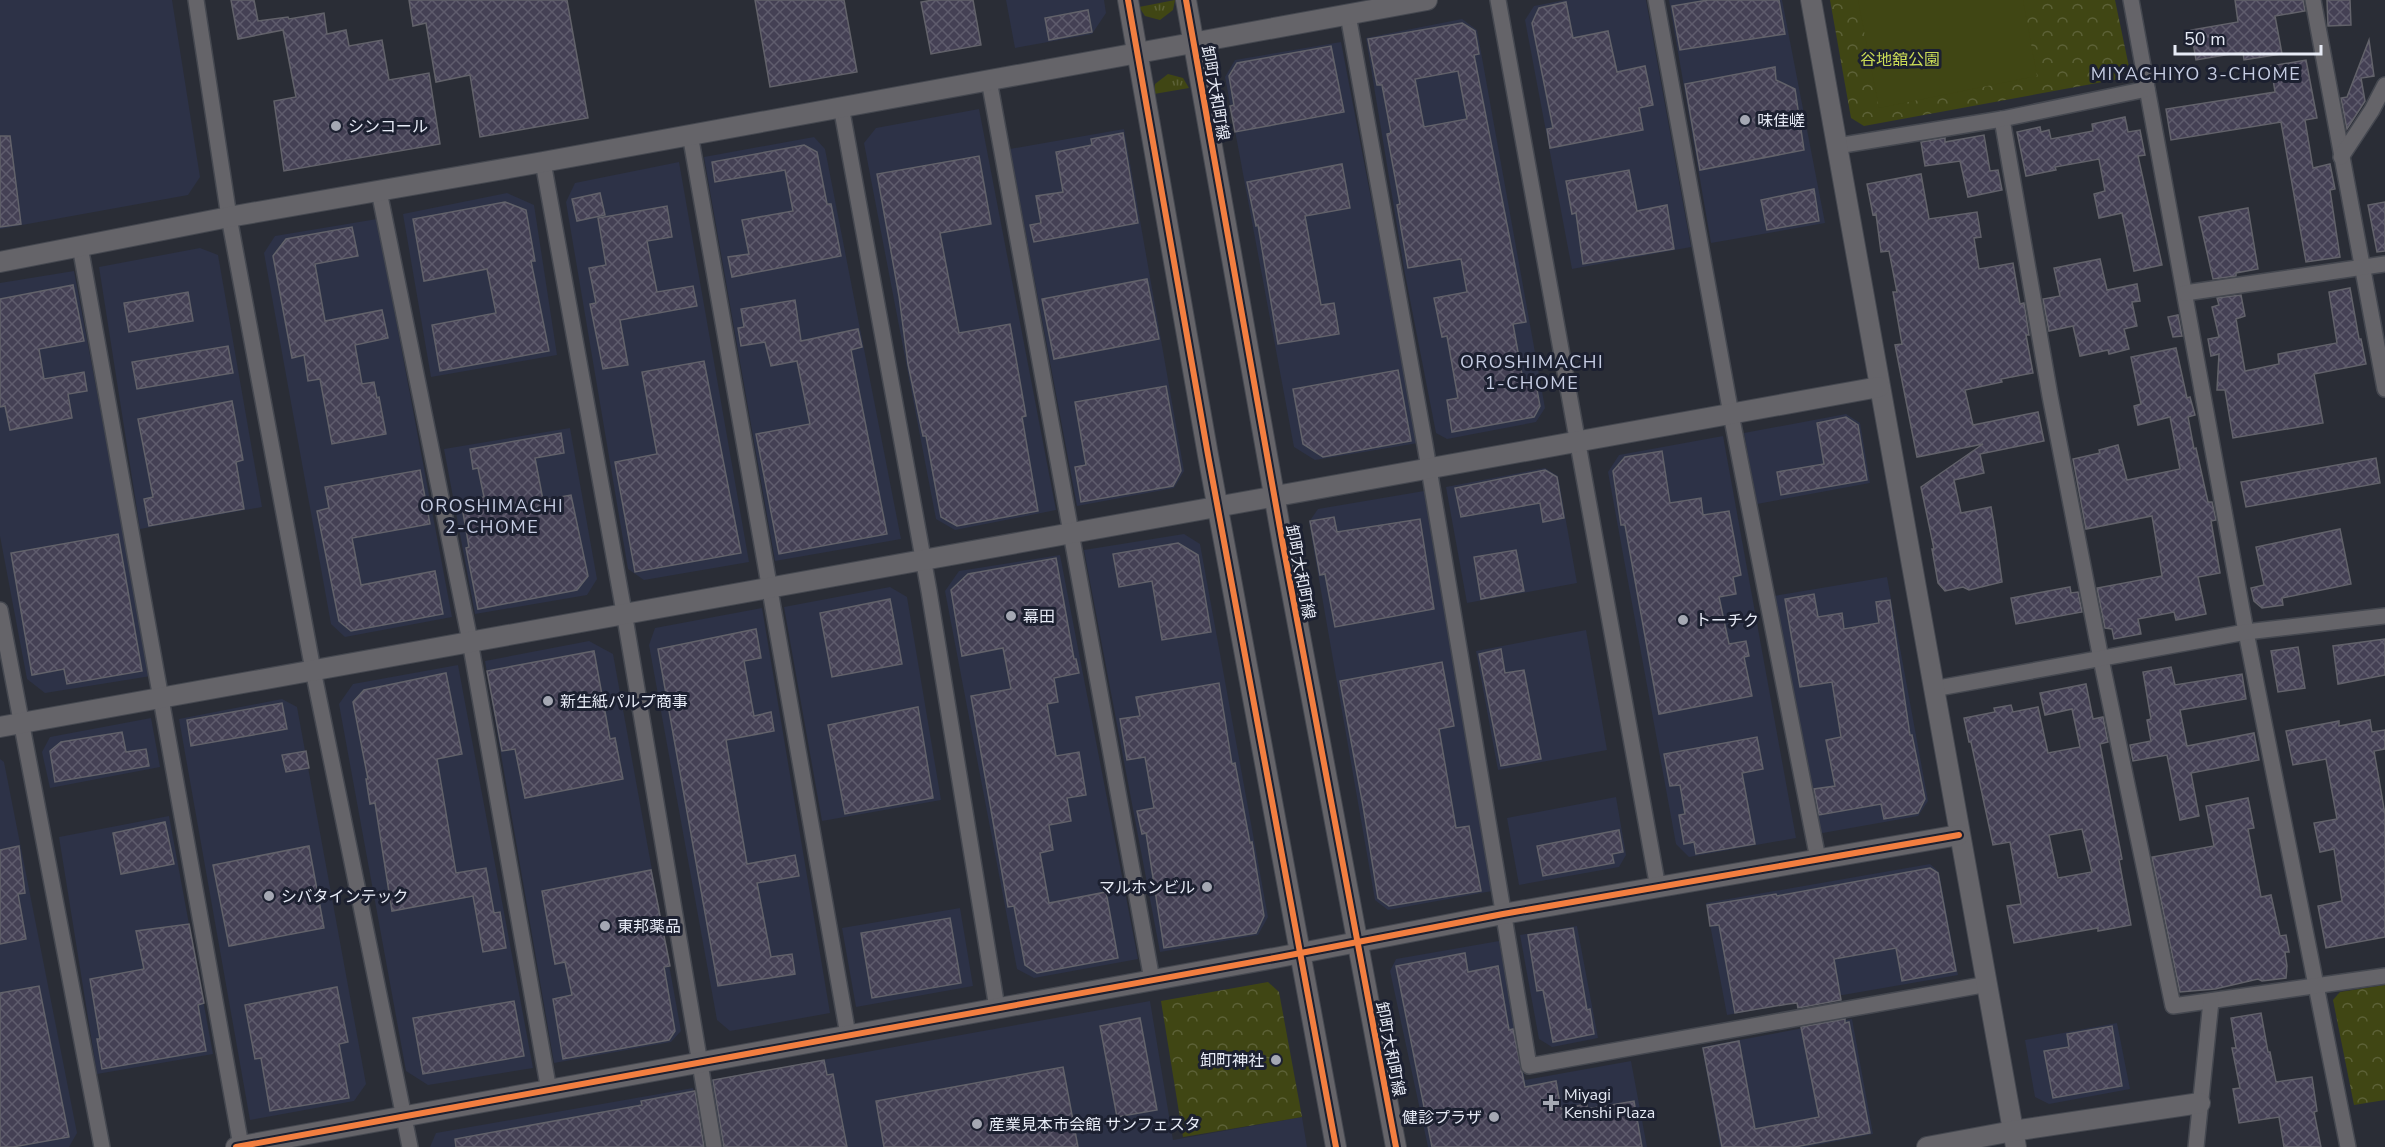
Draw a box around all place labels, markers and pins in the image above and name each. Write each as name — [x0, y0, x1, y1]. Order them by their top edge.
place label: 味佳嵯 — [1757, 110, 1805, 132]
marker: 味佳嵯 — [1738, 113, 1752, 127]
place label: シンコール — [348, 116, 428, 138]
marker: シンコール — [329, 119, 343, 133]
place label: 幕田 — [1023, 606, 1055, 628]
marker: 幕田 — [1004, 609, 1018, 623]
place label: トーチク — [1695, 610, 1759, 632]
marker: トーチク — [1676, 613, 1690, 627]
place label: 新生紙パルプ商事 — [560, 691, 688, 713]
marker: 新生紙パルプ商事 — [541, 694, 555, 708]
place label: マルホンビル — [1099, 877, 1195, 899]
marker: マルホンビル — [1200, 880, 1214, 894]
place label: シバタインテック — [281, 886, 409, 908]
marker: シバタインテック — [262, 889, 276, 903]
place label: 東邦薬品 — [617, 916, 681, 938]
marker: 東邦薬品 — [598, 919, 612, 933]
place label: 卸町神社 — [1200, 1050, 1264, 1072]
marker: 卸町神社 — [1269, 1053, 1283, 1067]
place label: Miyagi Kenshi Plaza — [1564, 1084, 1655, 1124]
marker: Miyagi Kenshi Plaza — [1542, 1094, 1560, 1112]
place label: 健診プラザ — [1402, 1107, 1482, 1129]
marker: 健診プラザ — [1487, 1110, 1501, 1124]
place label: 産業見本市会館 サンフェスタ — [989, 1114, 1201, 1136]
marker: 産業見本市会館 サンフェスタ — [970, 1117, 984, 1131]

